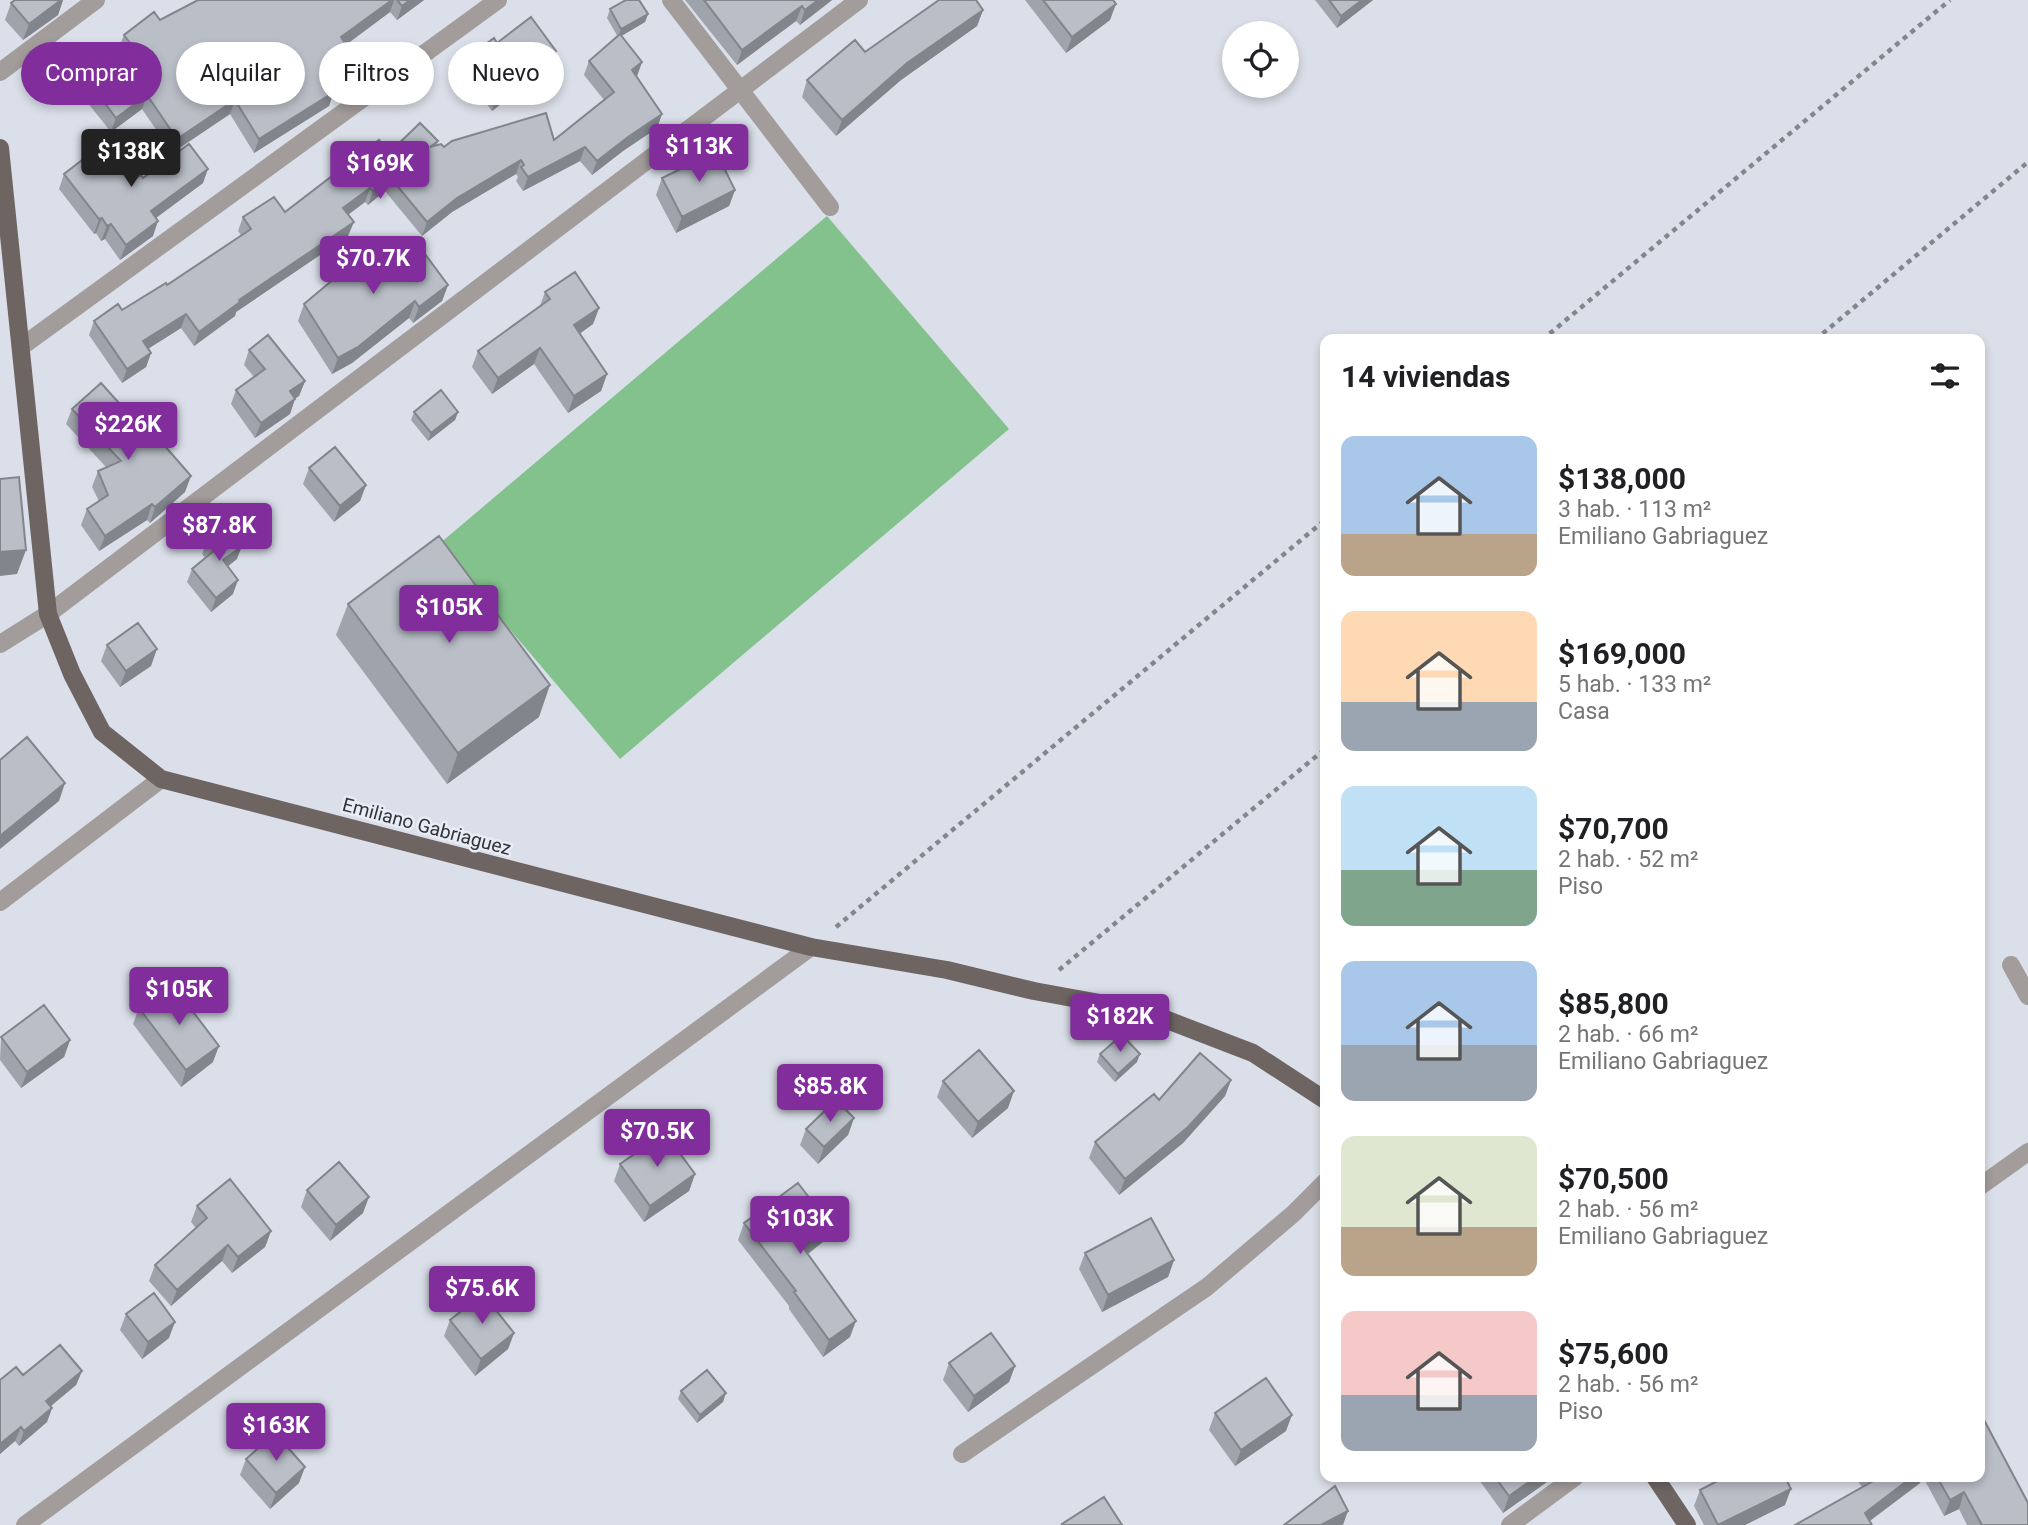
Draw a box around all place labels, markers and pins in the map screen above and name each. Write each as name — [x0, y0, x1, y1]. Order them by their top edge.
pin: $113K — [650, 124, 748, 184]
pin: $138K — [82, 130, 180, 189]
pin: $169K — [331, 142, 429, 201]
pin: $70.7K — [316, 236, 430, 296]
pin: $226K — [79, 402, 177, 462]
pin: $87.8K — [162, 504, 276, 563]
pin: $105K — [400, 586, 498, 645]
pin: $105K — [130, 968, 228, 1027]
pin: $182K — [1071, 995, 1169, 1054]
pin: $85.8K — [773, 1064, 887, 1124]
pin: $70.5K — [600, 1110, 714, 1169]
pin: $103K — [751, 1196, 849, 1256]
pin: $75.6K — [425, 1266, 539, 1326]
pin: $163K — [227, 1404, 325, 1463]

